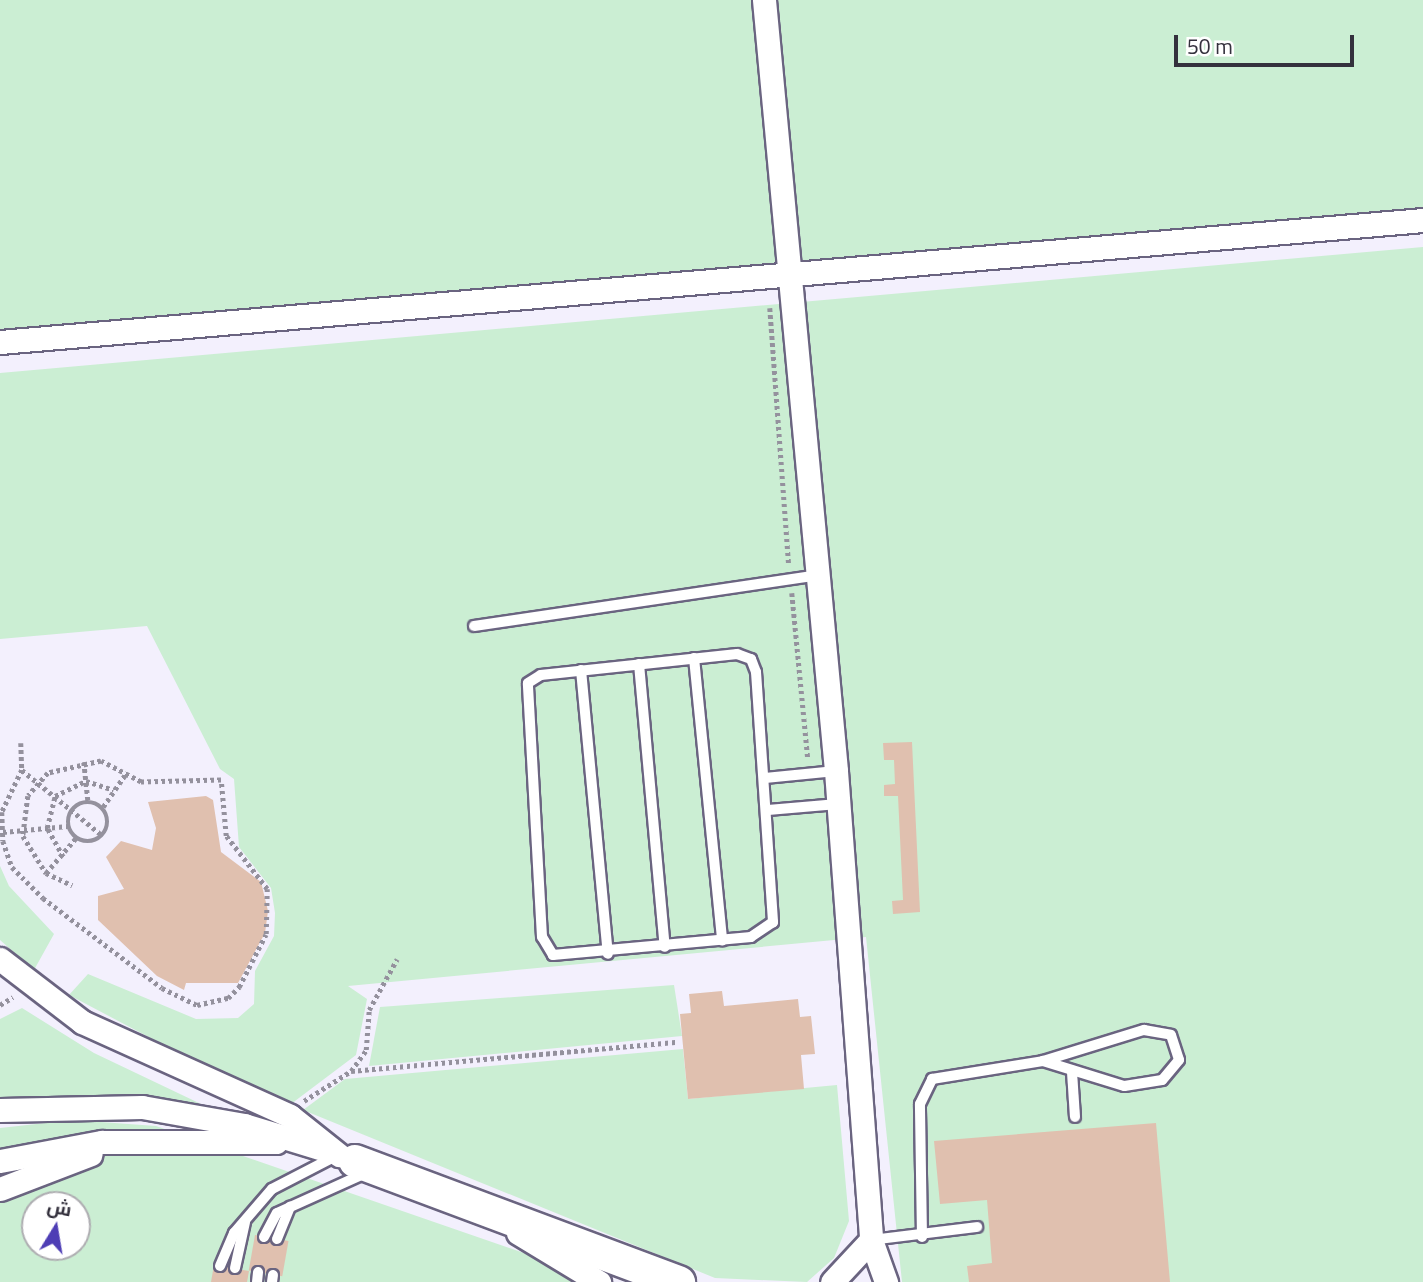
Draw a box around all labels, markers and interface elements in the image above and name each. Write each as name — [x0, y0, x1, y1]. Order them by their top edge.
scale bar — [1178, 21, 1358, 65]
text: 50 m — [1187, 27, 1233, 66]
text: ش — [44, 1187, 75, 1227]
north arrow — [21, 1191, 91, 1261]

